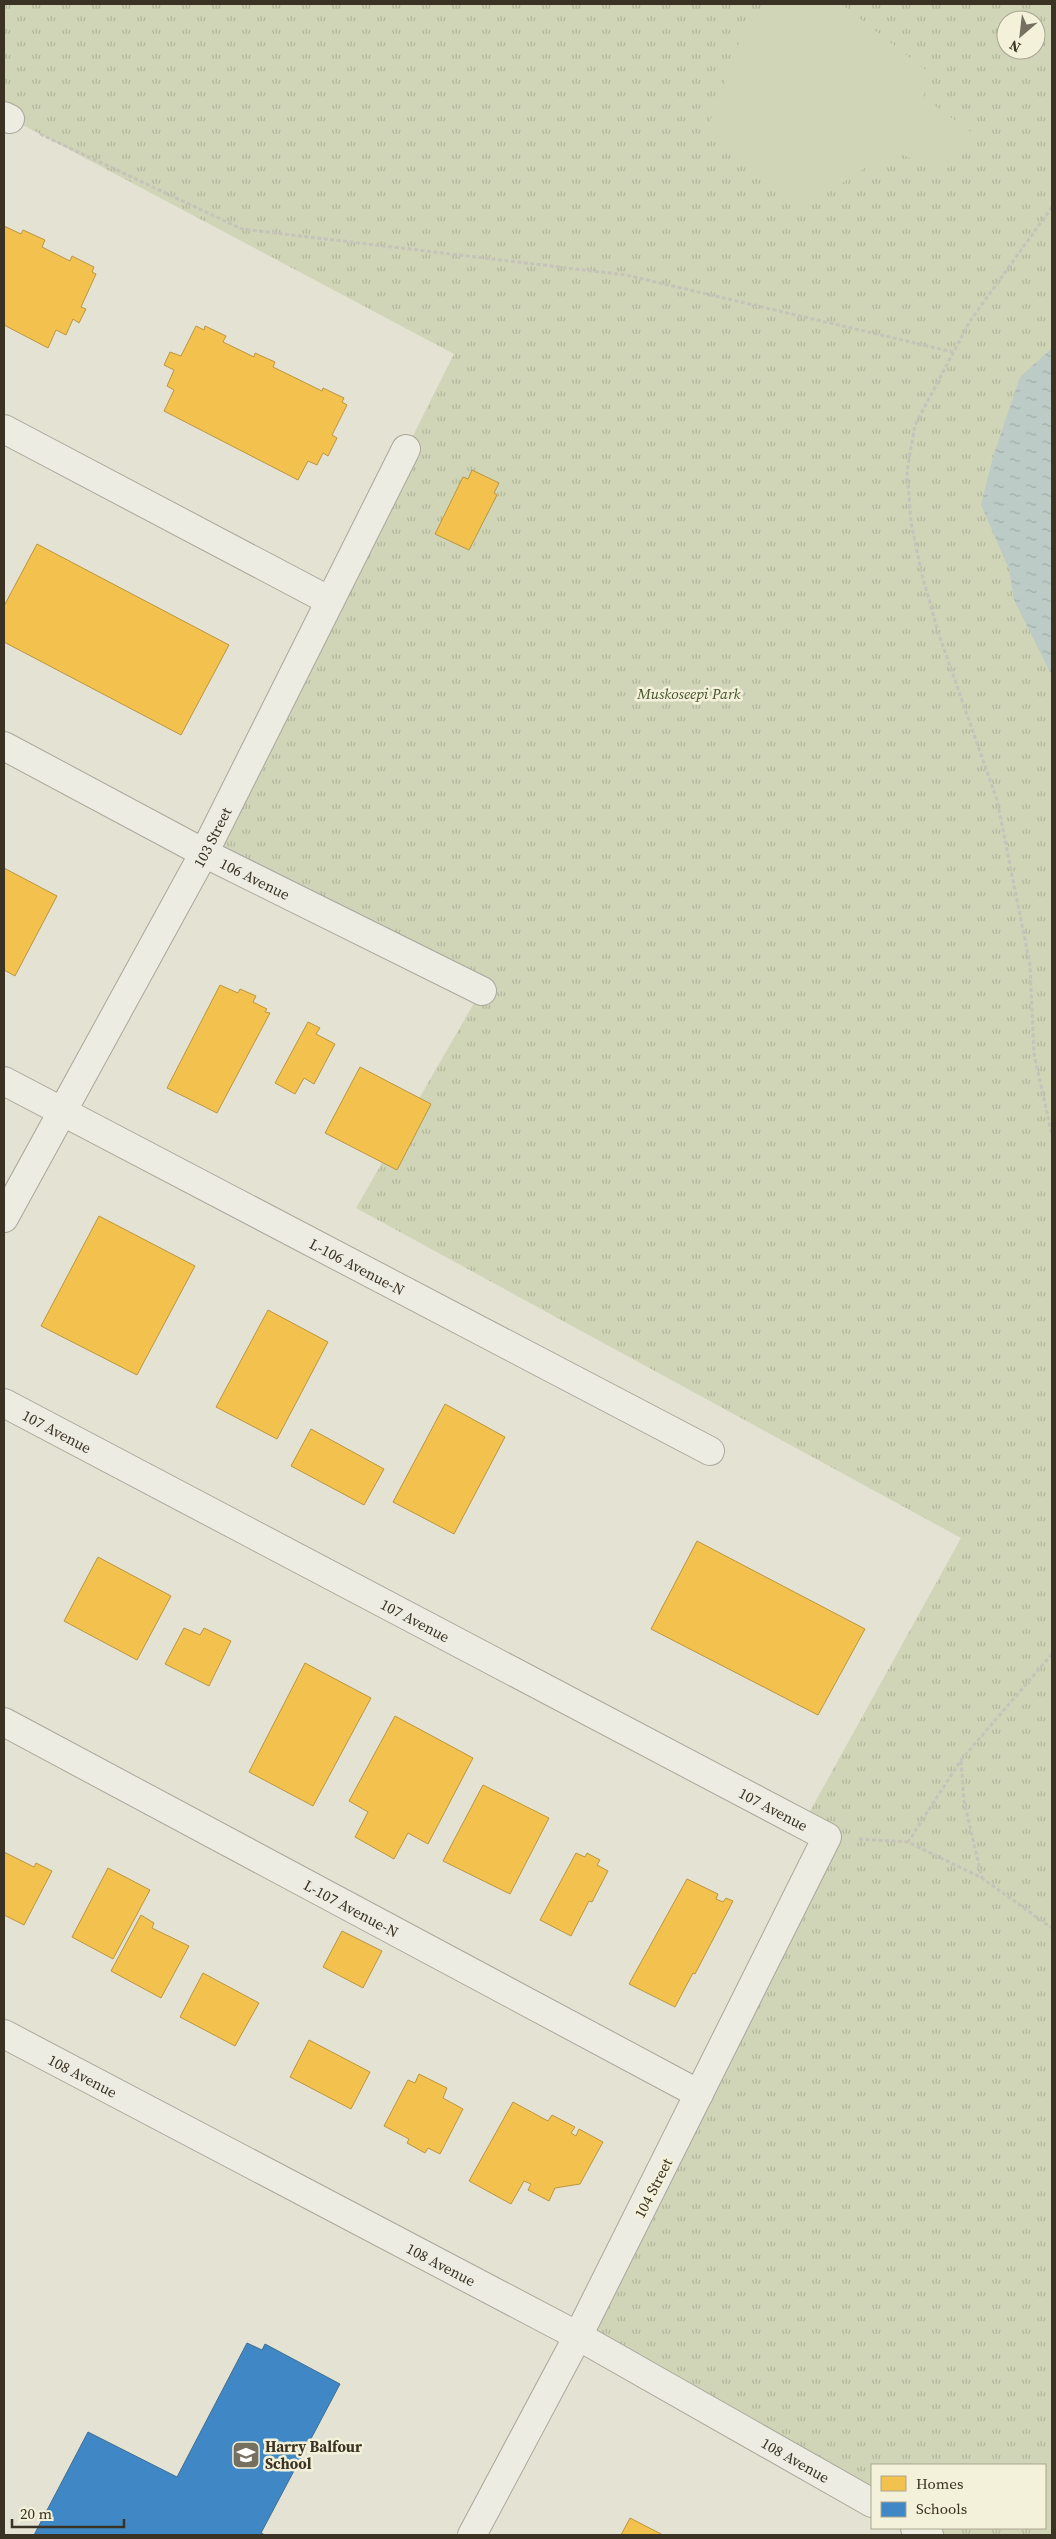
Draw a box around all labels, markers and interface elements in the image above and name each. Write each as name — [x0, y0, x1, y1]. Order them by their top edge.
north arrow — [996, 10, 1046, 60]
text: N — [1006, 35, 1024, 58]
park label: Muskoseepi Park — [636, 683, 742, 704]
street label: 103 Street — [188, 803, 236, 871]
street label: 106 Avenue — [217, 852, 294, 905]
street label: L-106 Avenue-N — [306, 1233, 409, 1300]
street label: 107 Avenue — [19, 1404, 96, 1458]
street label: 107 Avenue — [377, 1593, 454, 1647]
street label: 107 Avenue — [735, 1782, 812, 1836]
street label: L-107 Avenue-N — [300, 1874, 402, 1942]
street label: 108 Avenue — [45, 2049, 121, 2102]
street label: 104 Street — [629, 2154, 677, 2222]
street label: 108 Avenue — [403, 2237, 480, 2291]
street label: 108 Avenue — [758, 2432, 834, 2488]
place label: Harry Balfour School — [265, 2436, 362, 2474]
school or university icon: Harry Balfour School — [231, 2440, 261, 2470]
legend — [871, 2464, 1046, 2529]
text: Homes — [916, 2473, 963, 2494]
scale bar — [12, 2496, 125, 2528]
text: Schools — [916, 2498, 967, 2519]
text: 20 m — [20, 2503, 52, 2524]

